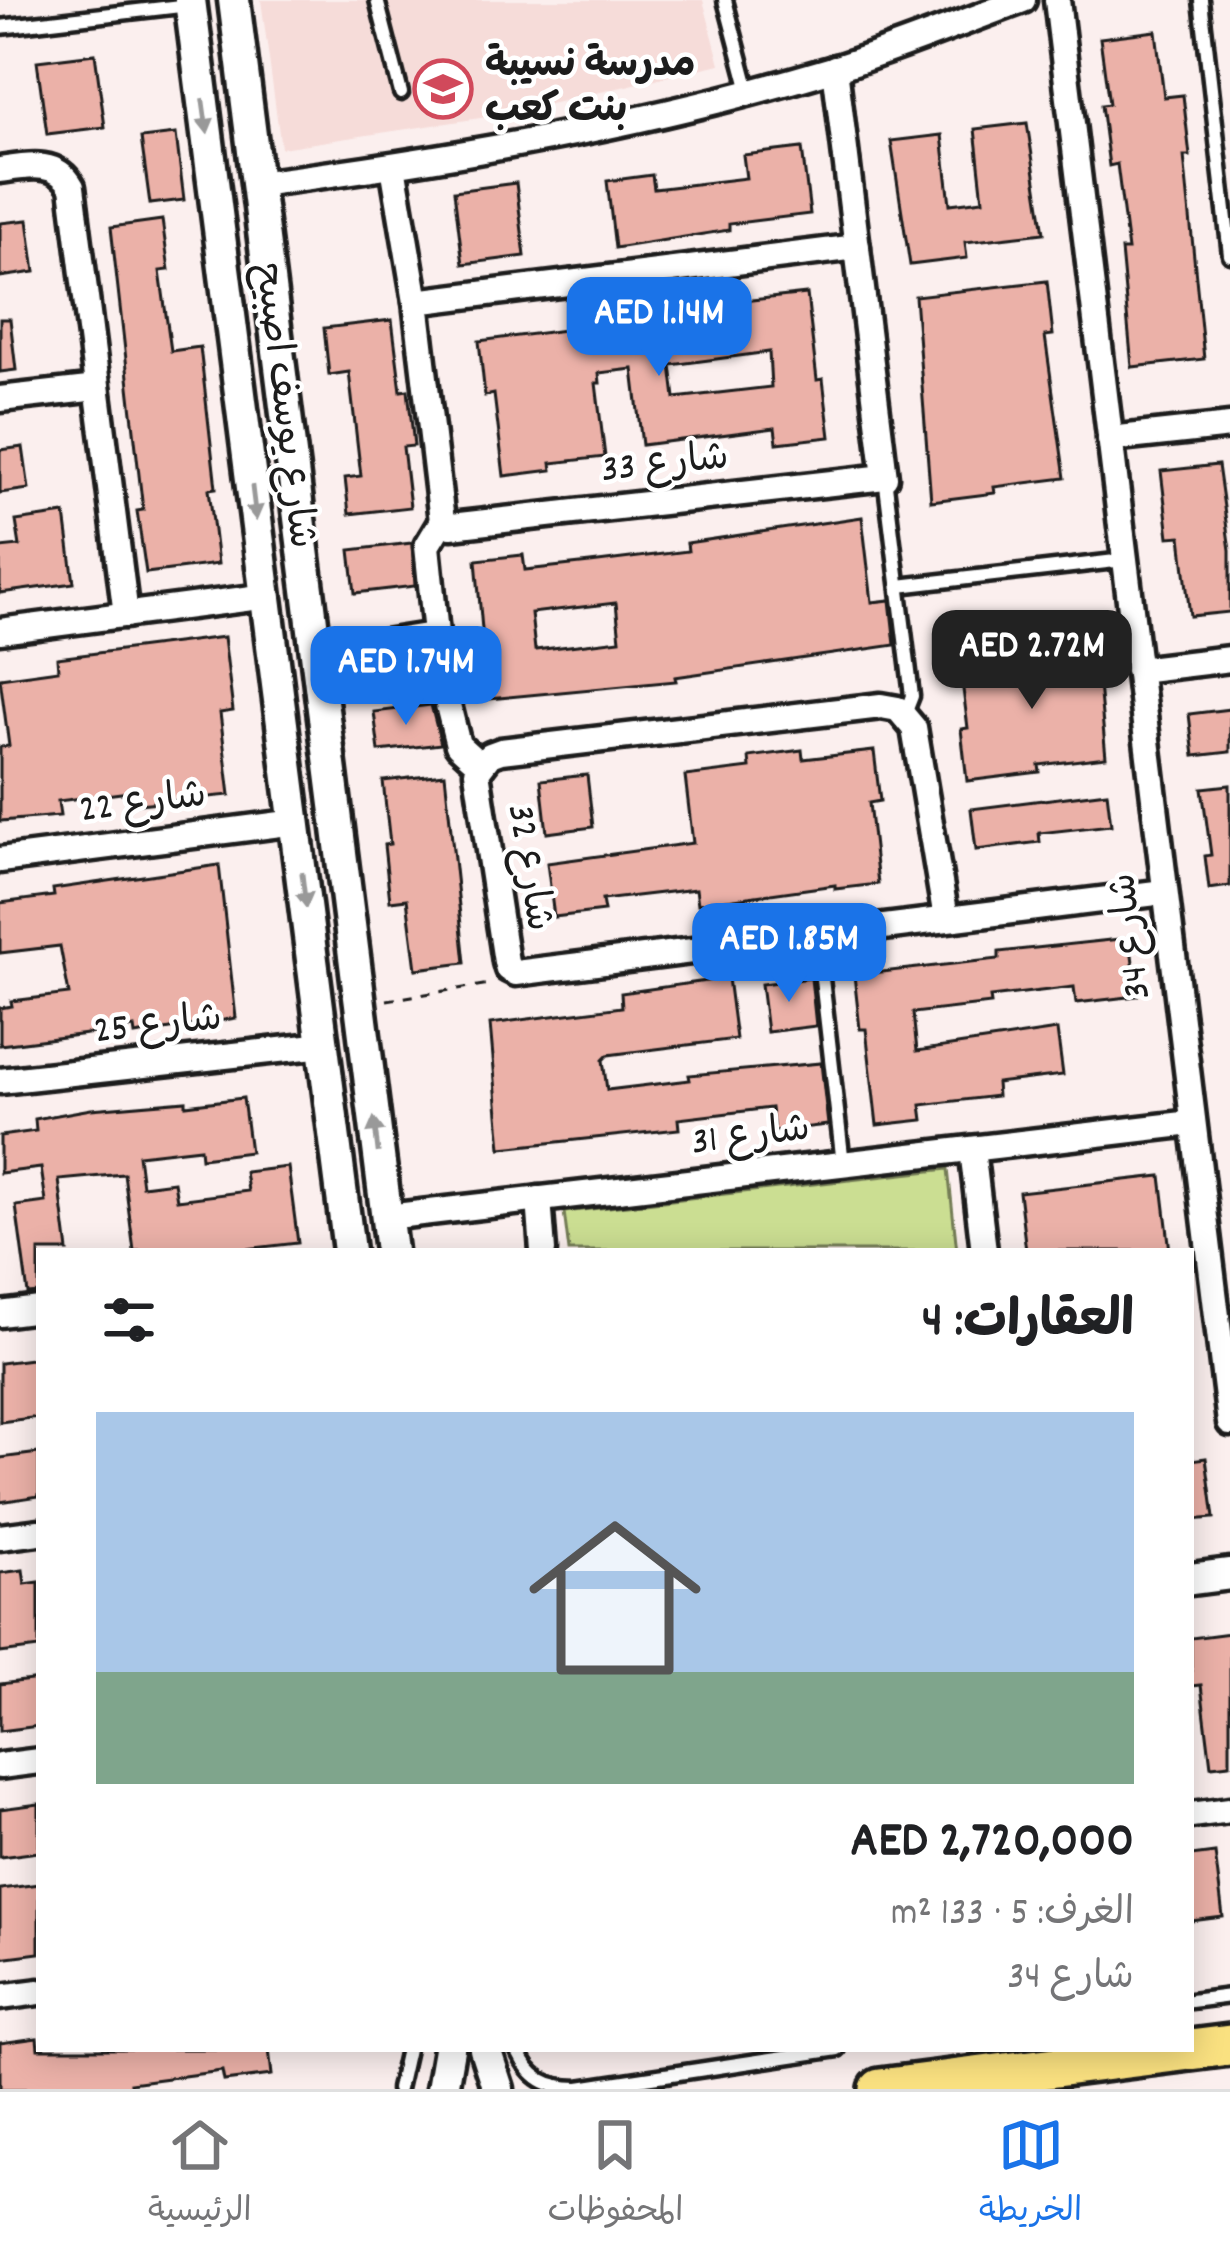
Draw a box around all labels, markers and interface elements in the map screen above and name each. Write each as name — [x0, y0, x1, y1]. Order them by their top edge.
place label: مدرسة نسيبة بنت كعب — [485, 40, 696, 140]
school or university icon: مدرسة نسيبة بنت كعب — [412, 58, 474, 120]
one-way arrow — [196, 98, 215, 135]
street label: شارع يوسف اصبيح — [237, 260, 327, 552]
pin: AED 1.14M — [522, 277, 796, 379]
text: AED 1.14M — [594, 288, 724, 343]
street label: شارع 33 — [598, 432, 732, 500]
one-way arrow — [244, 485, 263, 522]
pin: AED 2.72M — [895, 610, 1169, 712]
text: AED 2.72M — [959, 621, 1105, 676]
pin: AED 1.74M — [269, 626, 543, 728]
text: AED 1.74M — [337, 637, 475, 692]
street label: شارع 22 — [76, 770, 210, 840]
street label: شارع 32 — [490, 801, 564, 935]
street label: شارع 34 — [1098, 870, 1168, 1002]
one-way arrow — [295, 871, 314, 909]
pin: AED 1.85M — [652, 903, 926, 1005]
text: AED 1.85M — [719, 914, 859, 969]
street label: شارع 25 — [91, 993, 225, 1061]
street label: شارع 31 — [688, 1103, 814, 1173]
one-way arrow — [367, 1116, 386, 1153]
icon: filters — [96, 1287, 162, 1353]
text: العقارات: 4 — [922, 1288, 1134, 1360]
icon: home — [507, 1490, 723, 1706]
text: AED 2,720,000 — [850, 1808, 1134, 1880]
text: الغرف: 5 · 133 m² — [891, 1888, 1134, 1943]
text: شارع 34 — [1007, 1952, 1134, 2007]
tab: الرئيسية — [148, 2112, 252, 2238]
tab: المحفوظات — [547, 2112, 683, 2238]
tab: الخريطة — [979, 2112, 1082, 2238]

